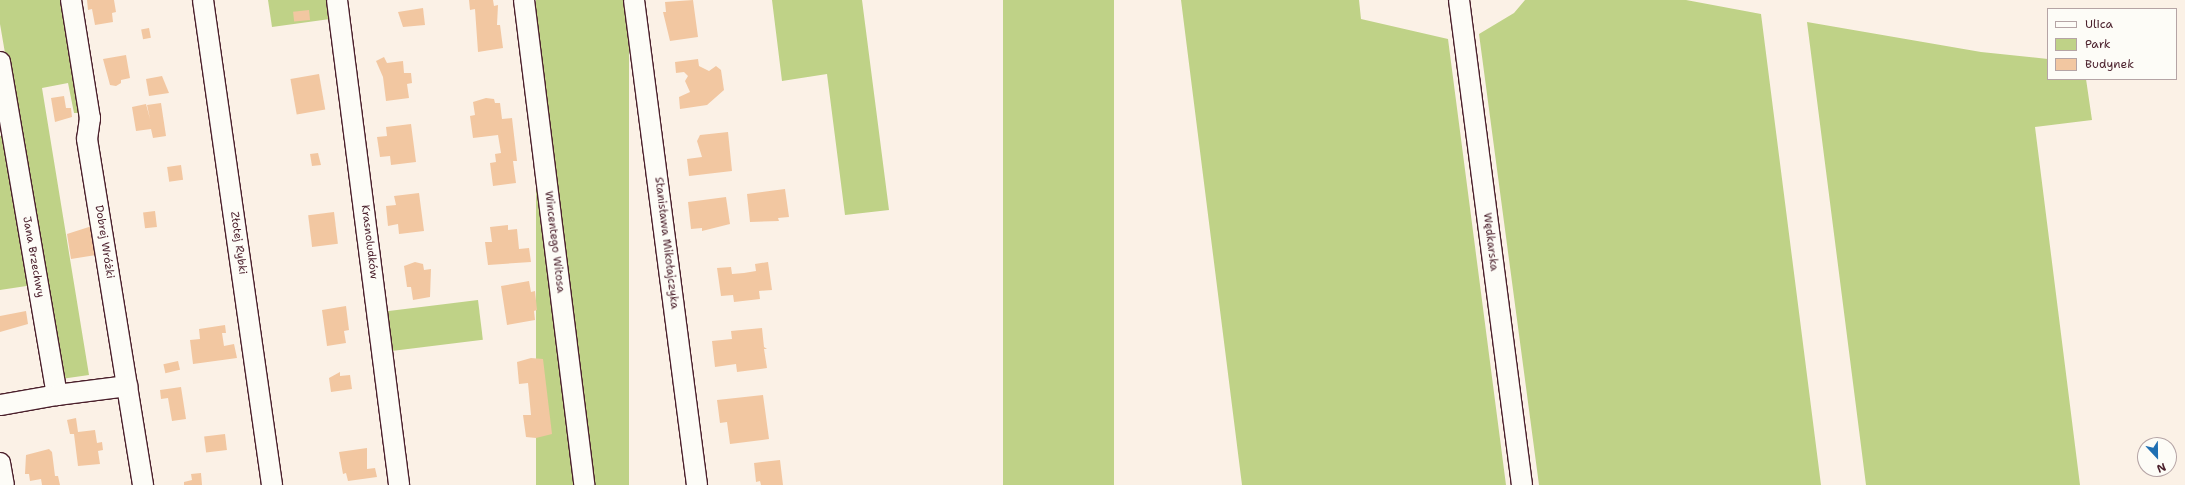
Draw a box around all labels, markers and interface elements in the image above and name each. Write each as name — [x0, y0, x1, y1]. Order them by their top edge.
legend — [2047, 8, 2177, 80]
text: Ulica — [2085, 16, 2113, 32]
text: Park — [2085, 36, 2111, 52]
text: Budynek — [2085, 56, 2134, 72]
street label: Stanisława Mikołajczyka — [651, 176, 681, 310]
street label: Wincentego Witosa — [541, 190, 567, 294]
street label: Dobrej Wróżki — [92, 204, 116, 280]
street label: Krasnoludków — [358, 204, 380, 280]
street label: Złotej Rybki — [227, 211, 249, 275]
street label: Wędkarska — [1480, 212, 1500, 272]
street label: Jana Brzechwy — [19, 215, 47, 299]
north arrow — [2137, 437, 2177, 477]
text: N — [2154, 459, 2168, 476]

